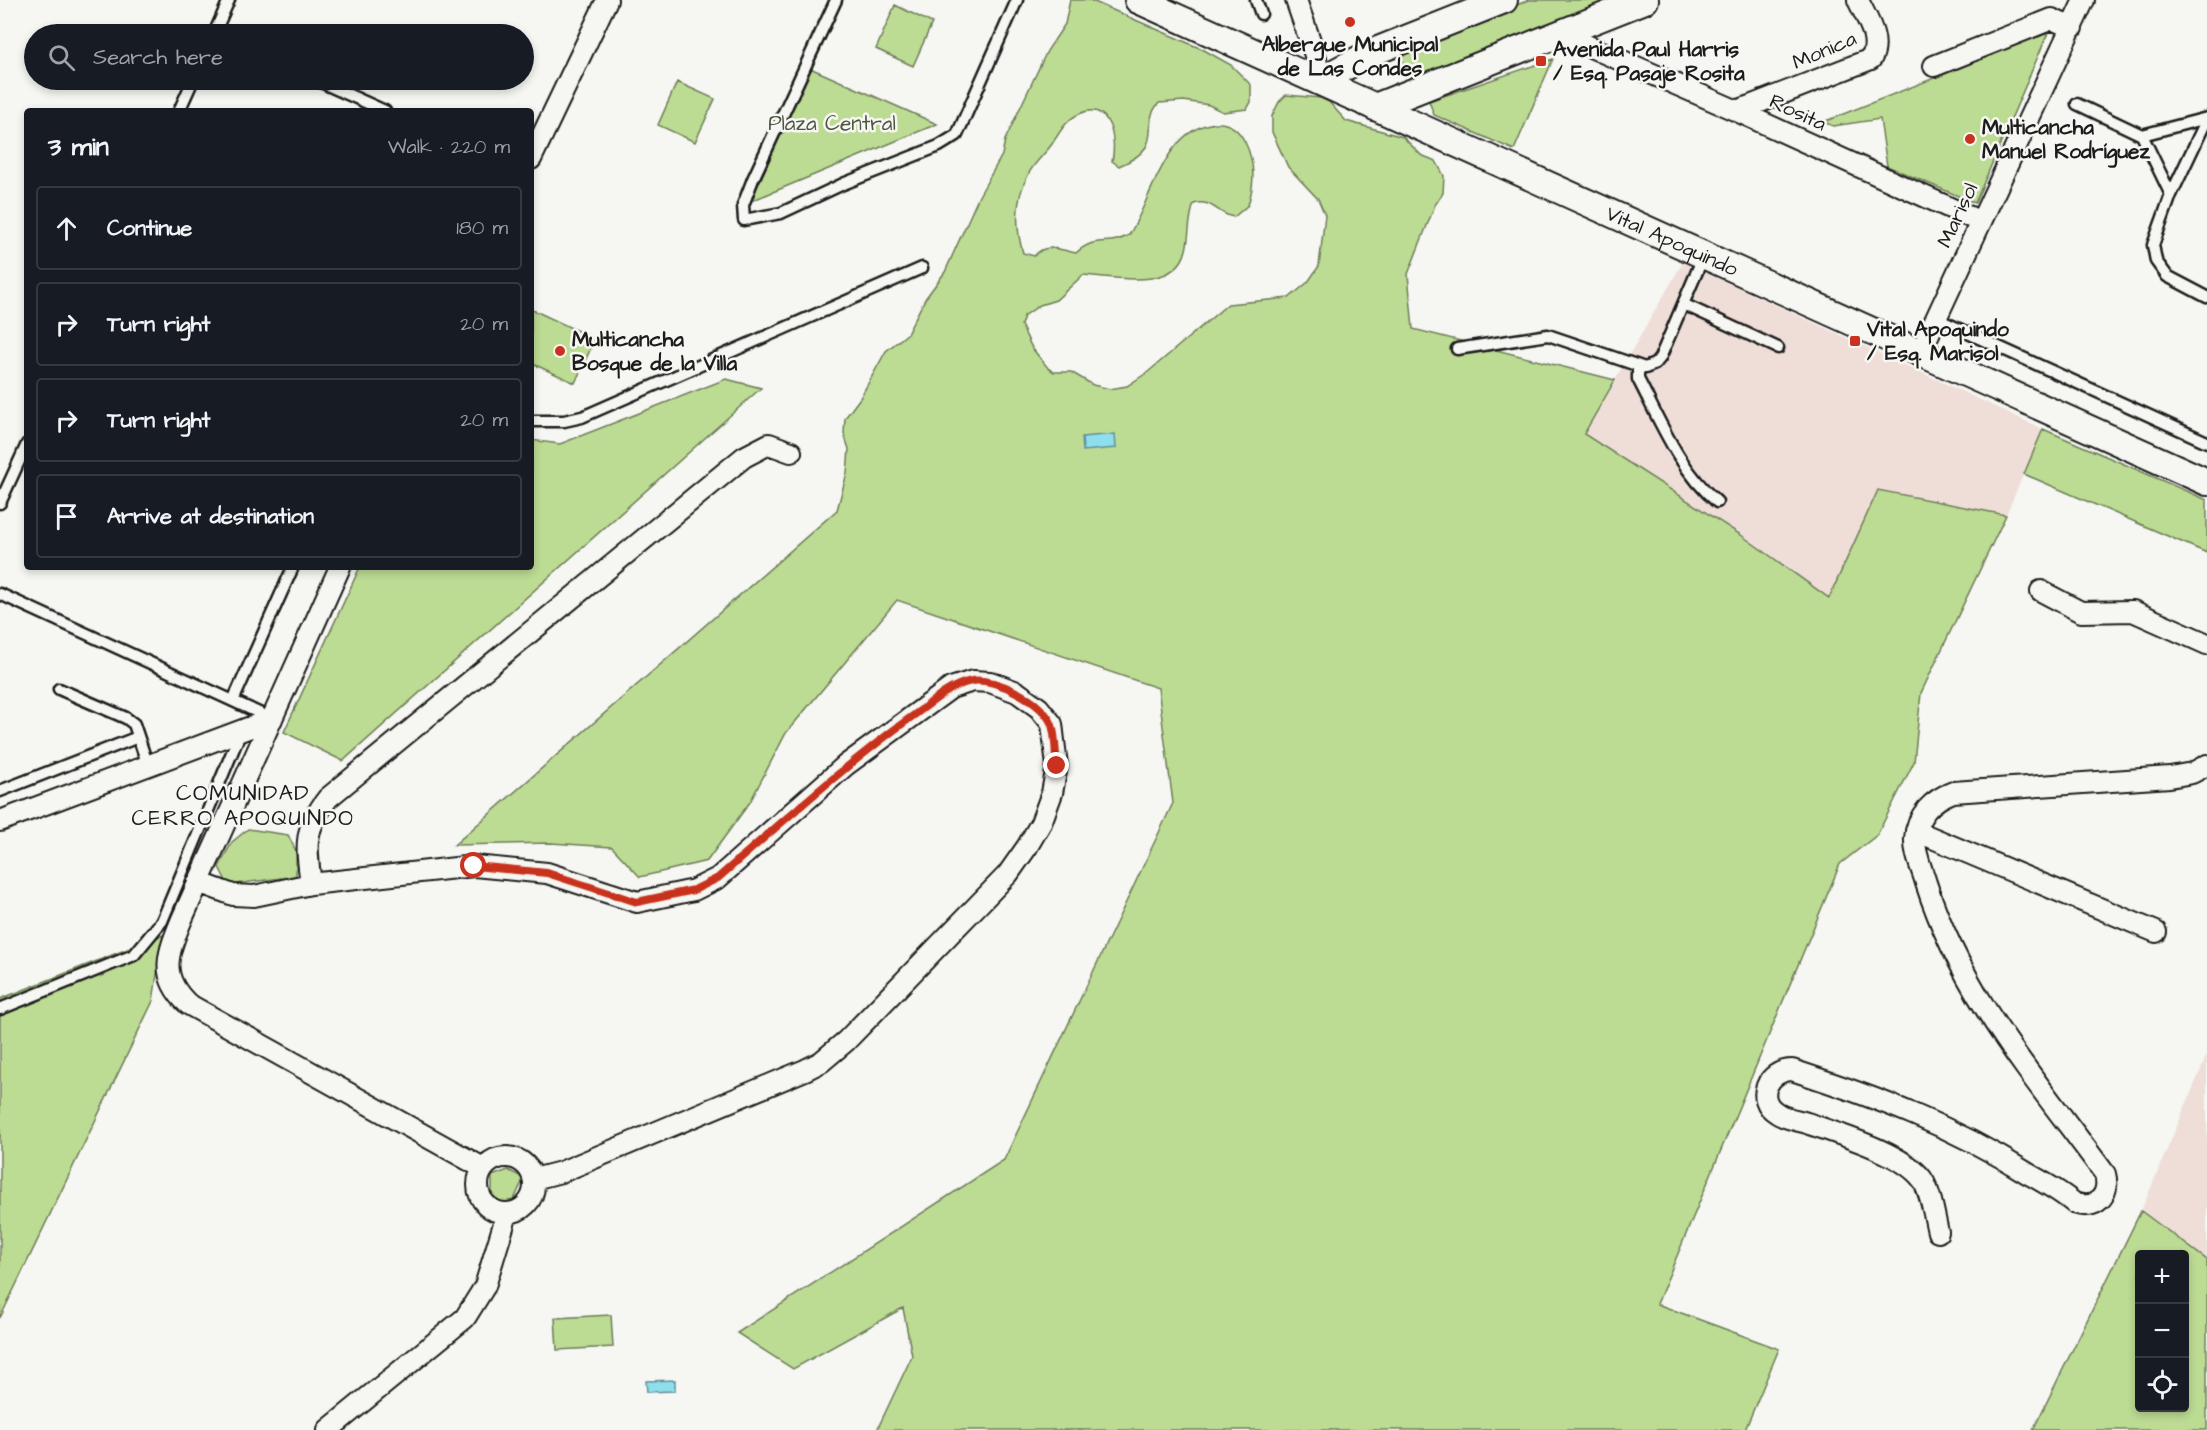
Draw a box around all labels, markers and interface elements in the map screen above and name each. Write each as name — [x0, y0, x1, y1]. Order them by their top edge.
marker: Albergue Municipal de Las Condes — [1343, 15, 1357, 29]
search box — [24, 24, 534, 90]
street label: Monica — [1788, 24, 1861, 77]
place label: Albergue Municipal de Las Condes — [1262, 30, 1439, 83]
place label: Avenida Paul Harris / Esq. Pasaje Rosita — [1553, 35, 1745, 89]
icon: search — [45, 41, 78, 74]
text: Search here — [93, 42, 223, 73]
marker: Avenida Paul Harris / Esq. Pasaje Rosita — [1534, 54, 1548, 68]
street label: Rosita — [1765, 87, 1831, 138]
park label: Plaza Central — [768, 109, 896, 138]
place label: Multicancha Manuel Rodríguez — [1982, 113, 2150, 168]
text: 3 min — [48, 129, 109, 165]
marker: Multicancha Manuel Rodríguez — [1963, 132, 1977, 146]
text: Walk · 220 m — [388, 133, 510, 161]
street label: Marisol — [1930, 178, 1985, 252]
street label: Vital Apoquindo — [1601, 199, 1743, 284]
icon: ahead — [50, 212, 83, 245]
text: Continue — [107, 213, 192, 244]
text: 180 m — [456, 214, 508, 242]
icon: right — [50, 308, 83, 341]
text: Turn right — [107, 309, 210, 340]
text: 20 m — [460, 310, 508, 338]
place label: Vital Apoquindo / Esq. Marisol — [1866, 315, 2009, 369]
place label: Multicancha Bosque de la Villa — [572, 325, 737, 379]
marker: Vital Apoquindo / Esq. Marisol — [1848, 334, 1862, 348]
marker: Multicancha Bosque de la Villa — [553, 344, 567, 358]
icon: right — [50, 404, 83, 437]
text: Turn right — [107, 405, 210, 436]
text: 20 m — [460, 406, 508, 434]
icon: arrive — [50, 500, 83, 533]
text: Arrive at destination — [107, 501, 314, 532]
route end — [1043, 752, 1069, 778]
district label: COMUNIDAD CERRO APOQUINDO — [131, 778, 355, 834]
route start — [460, 852, 486, 878]
map controls — [2135, 1250, 2189, 1412]
button: + — [2135, 1250, 2189, 1304]
button: − — [2135, 1304, 2189, 1358]
button: locate — [2135, 1358, 2189, 1412]

